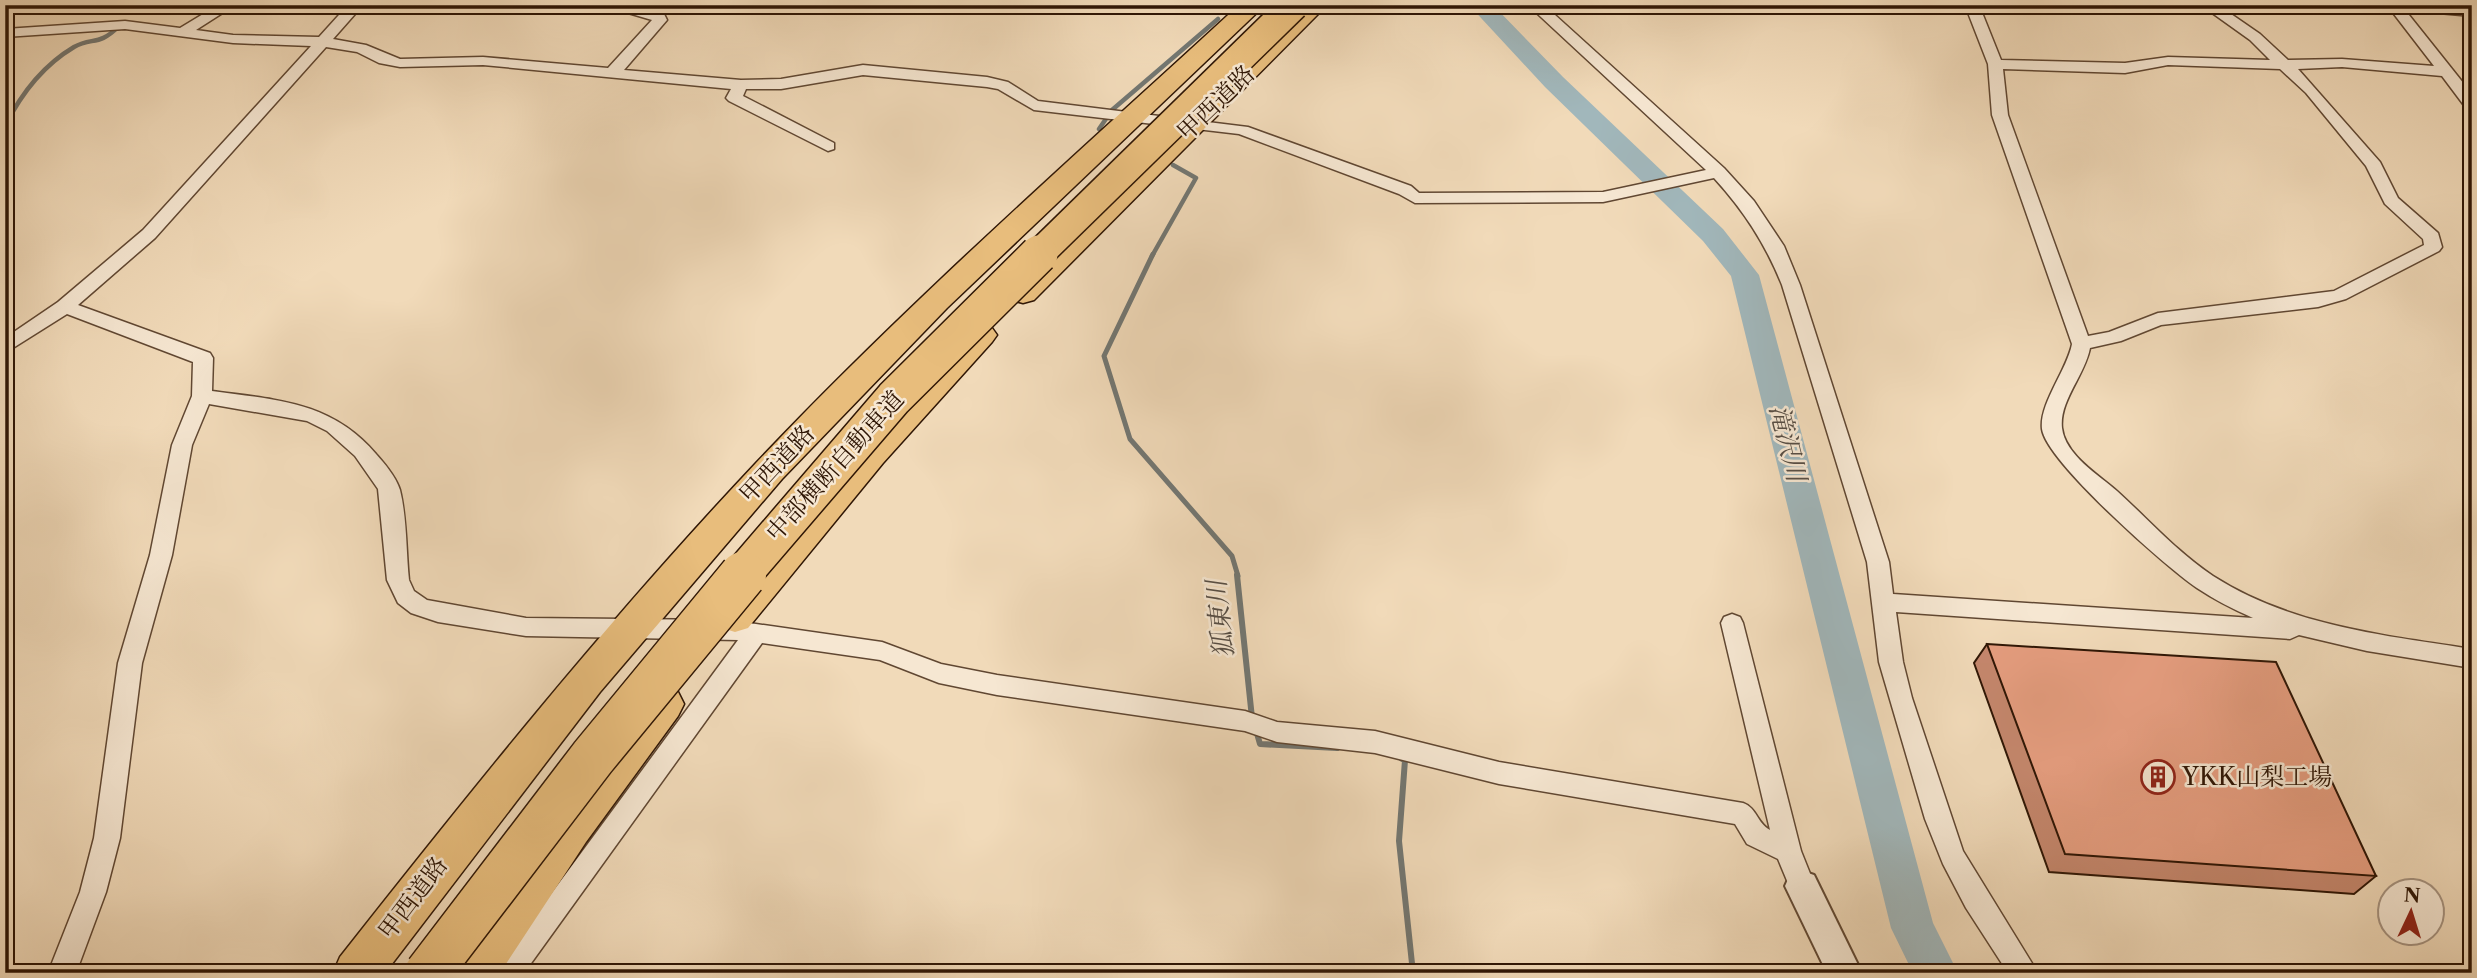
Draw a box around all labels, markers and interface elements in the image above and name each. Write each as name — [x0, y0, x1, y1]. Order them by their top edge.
street label: 甲西道路 — [1171, 59, 1260, 146]
street label: 中部横断自動車道 — [760, 385, 910, 547]
water label: 滝沢川 — [1763, 401, 1814, 488]
street label: 甲西道路 — [733, 419, 820, 509]
water label: 狐東川 — [1200, 576, 1240, 659]
building icon: YKK山梨工場 — [2139, 758, 2177, 796]
place label: YKK山梨工場 — [2181, 762, 2332, 791]
street label: 甲西道路 — [372, 851, 453, 945]
north arrow — [2376, 876, 2446, 946]
text: N — [2403, 883, 2421, 908]

